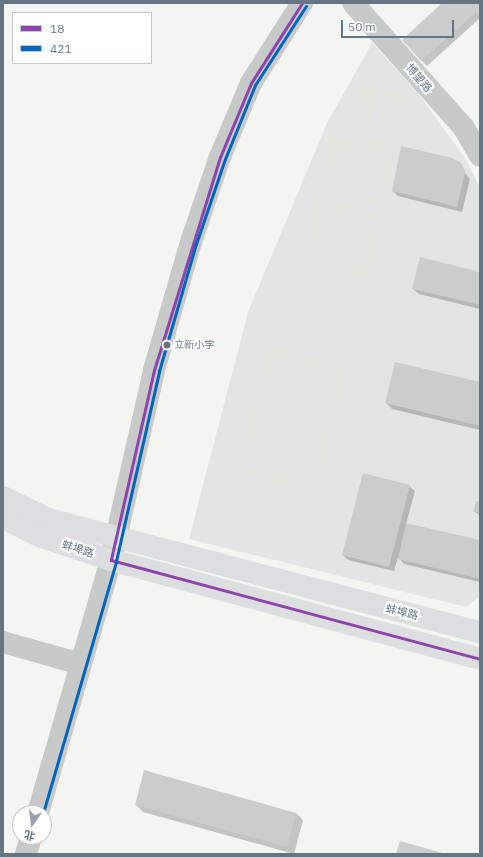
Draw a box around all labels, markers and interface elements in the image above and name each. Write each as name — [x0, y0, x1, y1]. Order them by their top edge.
legend — [12, 12, 152, 64]
scale bar — [343, 12, 456, 38]
text: 50 m — [348, 19, 376, 34]
text: 18 — [50, 21, 64, 36]
text: 421 — [50, 41, 72, 56]
street label: 博望路 — [403, 61, 435, 95]
place label: 立新小学 — [174, 339, 214, 351]
marker: 立新小学 — [162, 340, 172, 350]
street label: 蚌埠路 — [60, 538, 96, 560]
street label: 蚌埠路 — [384, 602, 420, 622]
north arrow — [12, 805, 52, 845]
text: 北 — [22, 828, 36, 844]

